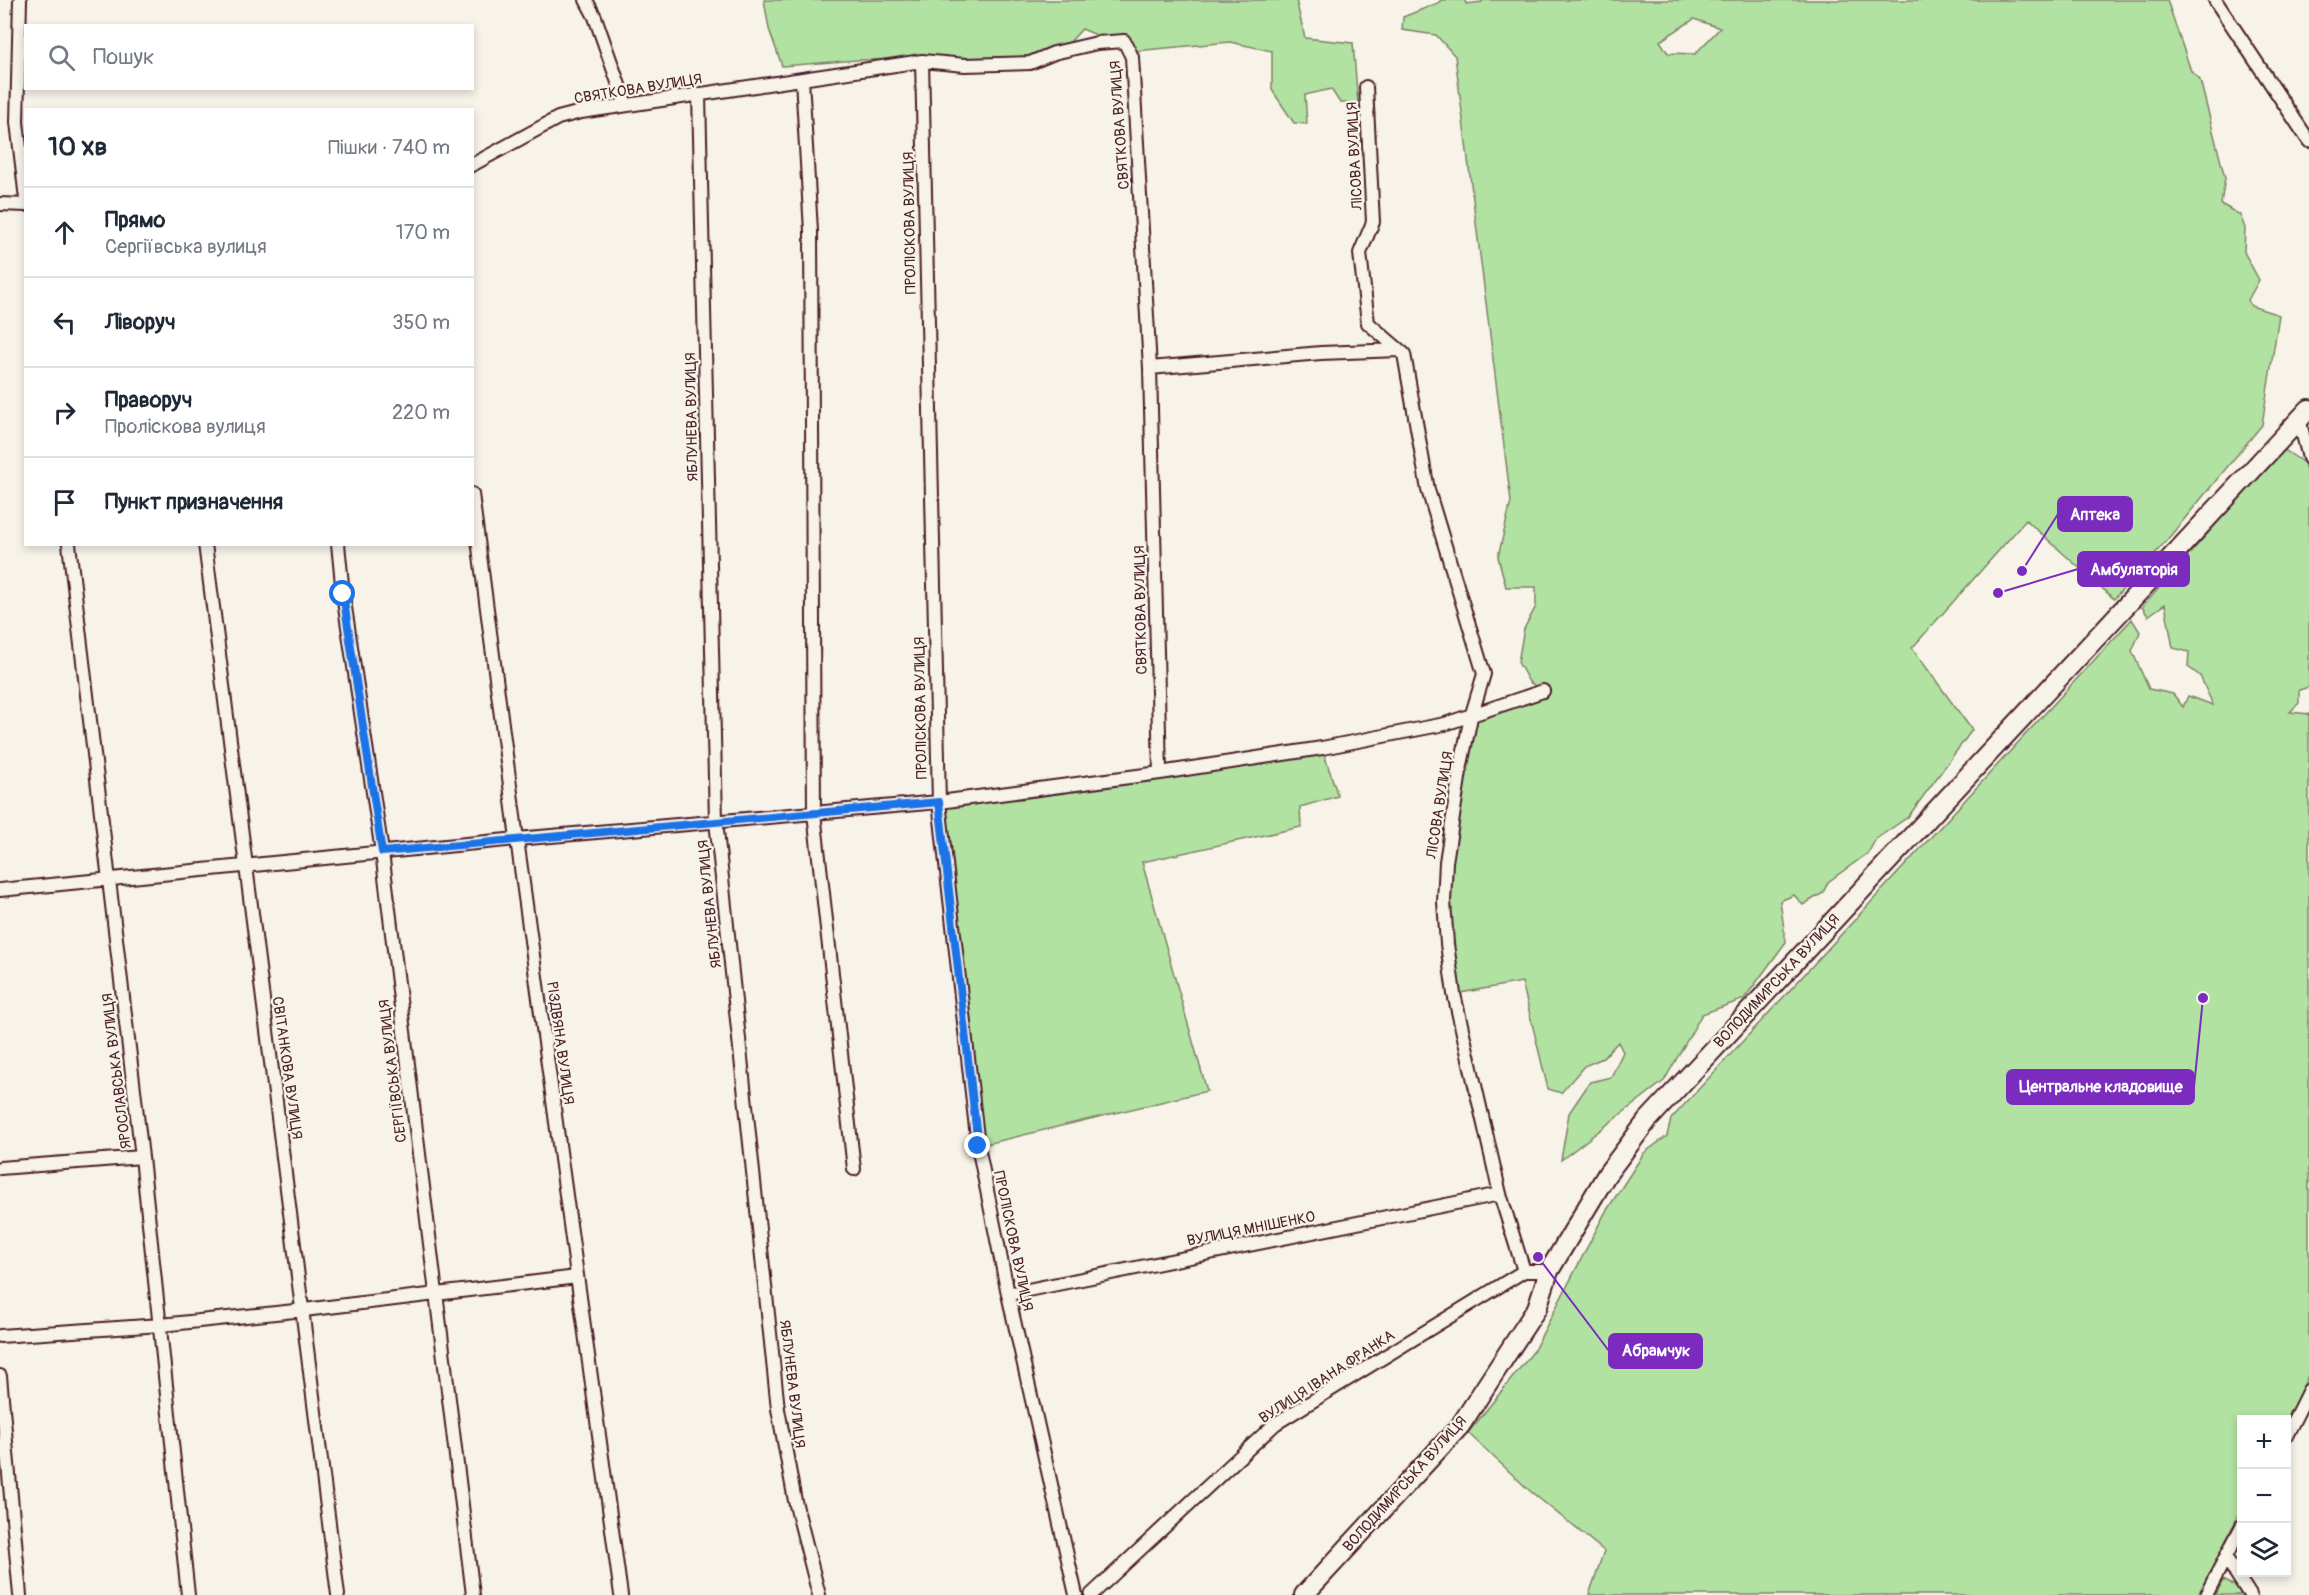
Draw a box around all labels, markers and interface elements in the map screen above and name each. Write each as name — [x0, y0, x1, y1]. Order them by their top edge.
search box — [24, 24, 474, 90]
icon: search — [45, 41, 78, 74]
text: Пошук — [93, 43, 154, 71]
street label: СВЯТКОВА ВУЛИЦЯ — [1106, 60, 1134, 190]
street label: СВЯТКОВА ВУЛИЦЯ — [573, 70, 703, 108]
street label: ЛІСОВА ВУЛИЦЯ — [1343, 101, 1367, 212]
text: 10 хв — [48, 131, 107, 163]
text: Пішки · 740 m — [328, 135, 450, 160]
street label: ПРОЛІСКОВА ВУЛИЦЯ — [899, 151, 921, 295]
text: Прямо — [105, 206, 165, 234]
icon: ahead — [48, 216, 81, 249]
text: 170 m — [396, 220, 450, 245]
text: Сергіївська вулиця — [105, 234, 267, 259]
icon: left — [48, 306, 81, 339]
text: Ліворуч — [105, 308, 176, 336]
text: 350 m — [392, 310, 450, 335]
street label: ЯБЛУНЕВА ВУЛИЦЯ — [681, 352, 703, 482]
text: Праворуч — [105, 386, 192, 414]
icon: right — [48, 396, 81, 429]
text: 220 m — [392, 400, 450, 425]
text: Проліскова вулиця — [105, 414, 266, 439]
icon: arrive — [48, 486, 81, 519]
text: Пункт призначення — [105, 488, 283, 516]
callout: Аптека — [2058, 497, 2132, 531]
text: Аптека — [2070, 505, 2121, 525]
street label: СВЯТКОВА ВУЛИЦЯ — [1130, 545, 1152, 675]
callout: Амбулаторія — [2078, 552, 2189, 586]
text: Амбулаторія — [2090, 560, 2178, 580]
route start — [329, 580, 355, 606]
street label: ПРОЛІСКОВА ВУЛИЦЯ — [910, 636, 932, 780]
street label: ЛІСОВА ВУЛИЦЯ — [1422, 750, 1458, 861]
street label: ЯБЛУНЕВА ВУЛИЦЯ — [694, 839, 726, 969]
street label: ВОЛОДИМИРСЬКА ВУЛИЦЯ — [1710, 910, 1844, 1052]
street label: РІЗДВЯНА ВУЛИЦЯ — [542, 980, 578, 1106]
street label: ЯРОСЛАВСЬКА ВУЛИЦЯ — [98, 992, 136, 1150]
street label: СВІТАНКОВА ВУЛИЦЯ — [268, 995, 306, 1141]
street label: СЕРГІЇВСЬКА ВУЛИЦЯ — [375, 998, 411, 1144]
callout: Центральне кладовище — [2007, 1070, 2194, 1104]
text: Центральне кладовище — [2019, 1077, 2184, 1097]
route end — [964, 1132, 990, 1158]
street label: ПРОЛІСКОВА ВУЛИЦЯ — [989, 1169, 1037, 1313]
street label: ВУЛИЦЯ МНІШЕНКО — [1185, 1207, 1317, 1251]
street label: ЯБЛУНЕВА ВУЛИЦЯ — [775, 1319, 809, 1449]
street label: ВУЛИЦЯ ІВАНА ФРАНКА — [1256, 1326, 1399, 1428]
callout: Абрамчук — [1609, 1334, 1702, 1368]
text: Абрамчук — [1622, 1341, 1690, 1361]
street label: ВОЛОДИМИРСЬКА ВУЛИЦЯ — [1339, 1412, 1471, 1556]
map controls — [2237, 1415, 2291, 1577]
button: + — [2237, 1415, 2291, 1469]
button: − — [2237, 1469, 2291, 1523]
button: layers — [2237, 1523, 2291, 1577]

